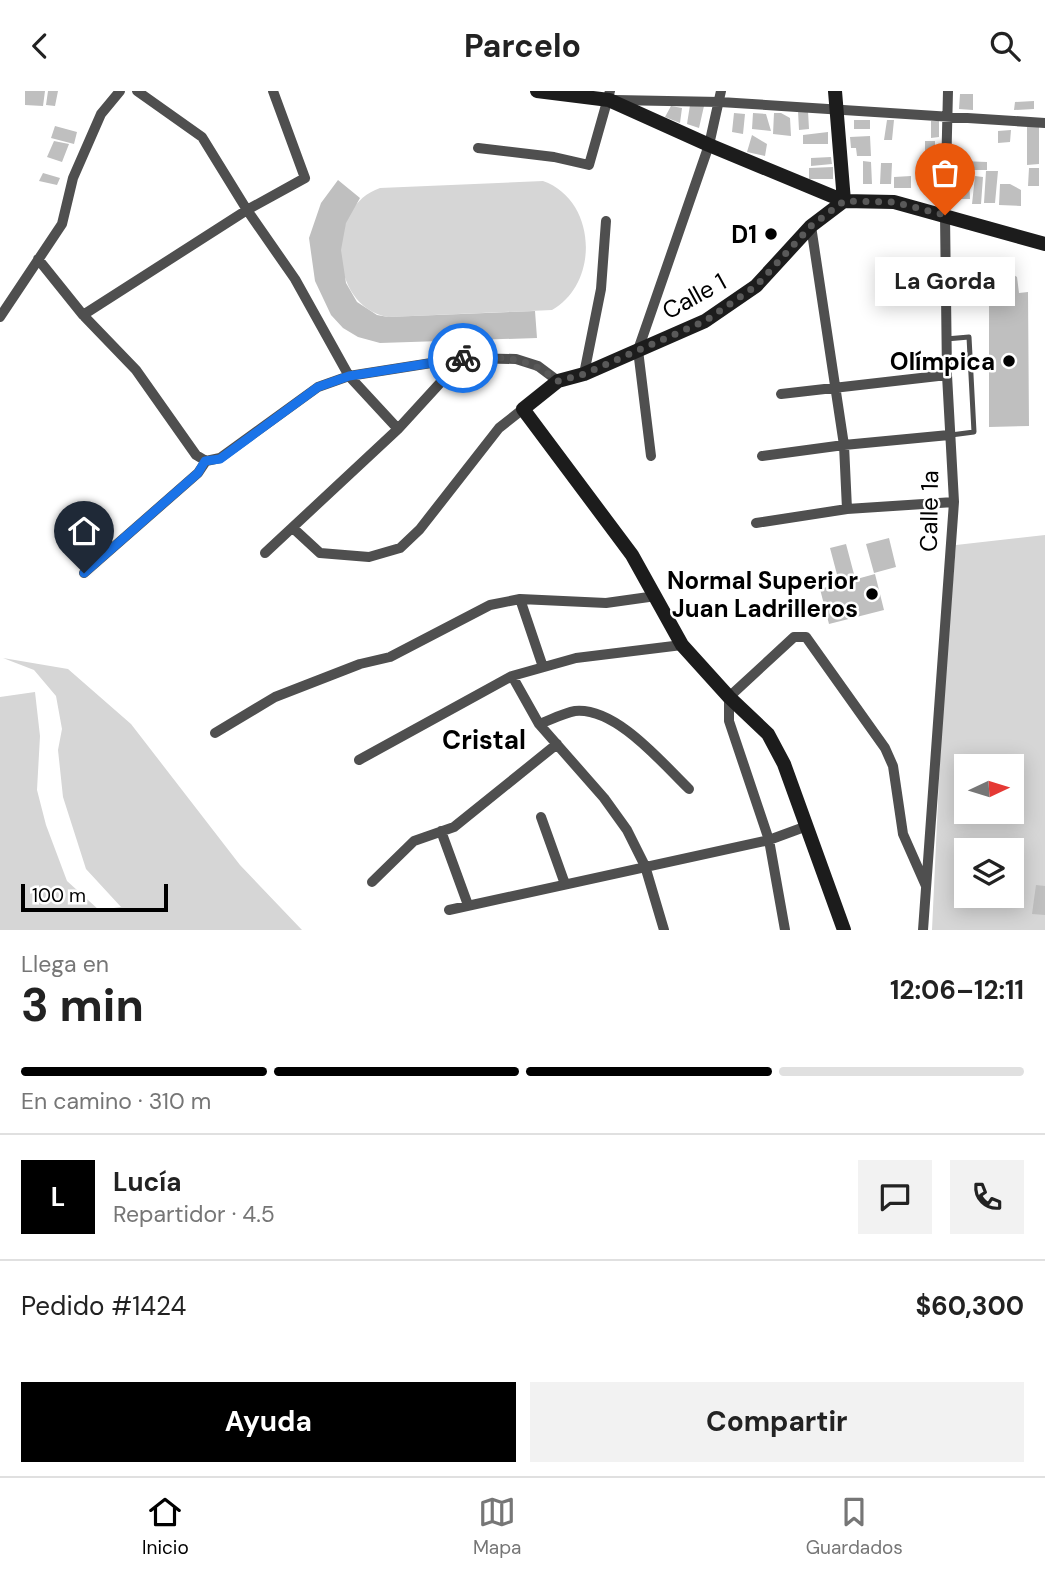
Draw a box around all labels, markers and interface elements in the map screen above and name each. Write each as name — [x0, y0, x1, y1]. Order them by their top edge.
text: Parcelo — [464, 25, 581, 67]
icon: back — [21, 27, 59, 65]
icon: search — [986, 27, 1024, 65]
pin — [915, 143, 975, 215]
icon: bag — [926, 154, 964, 192]
place label: D1 — [731, 219, 757, 250]
marker: D1 — [763, 226, 779, 242]
callout: La Gorda — [875, 257, 1015, 306]
street label: Calle 1 — [657, 266, 731, 326]
text: La Gorda — [894, 266, 996, 296]
courier — [428, 323, 498, 393]
icon: bike — [444, 339, 482, 377]
place label: Olímpica — [890, 346, 995, 377]
marker: Olímpica — [1001, 353, 1017, 369]
street label: Calle 1a — [913, 470, 945, 552]
pin — [54, 501, 114, 573]
icon: home — [65, 512, 103, 550]
place label: Normal Superior Juan Ladrilleros — [667, 565, 858, 624]
marker: Normal Superior Juan Ladrilleros — [864, 586, 880, 602]
district label: Cristal — [442, 723, 526, 757]
north arrow — [954, 754, 1024, 824]
map controls — [954, 754, 1024, 908]
button: layers — [954, 838, 1024, 908]
scale bar — [21, 881, 168, 913]
text: 100 m — [32, 883, 86, 908]
text: Llega en — [21, 949, 109, 979]
text: 12:06–12:11 — [890, 973, 1024, 1007]
text: 3 min — [21, 975, 144, 1035]
text: En camino · 310 m — [21, 1086, 211, 1116]
button: chat — [858, 1160, 932, 1234]
button: phone — [950, 1160, 1024, 1234]
text: Lucía — [113, 1165, 181, 1199]
text: L — [51, 1180, 65, 1214]
text: Repartidor · 4.5 — [113, 1199, 275, 1229]
text: Pedido #1424 — [21, 1289, 186, 1323]
text: $60,300 — [916, 1289, 1024, 1323]
button: Ayuda — [21, 1382, 516, 1462]
button: Compartir — [530, 1382, 1024, 1462]
tab: Inicio — [142, 1493, 189, 1560]
tab: Mapa — [473, 1493, 521, 1560]
tab: Guardados — [806, 1493, 903, 1560]

